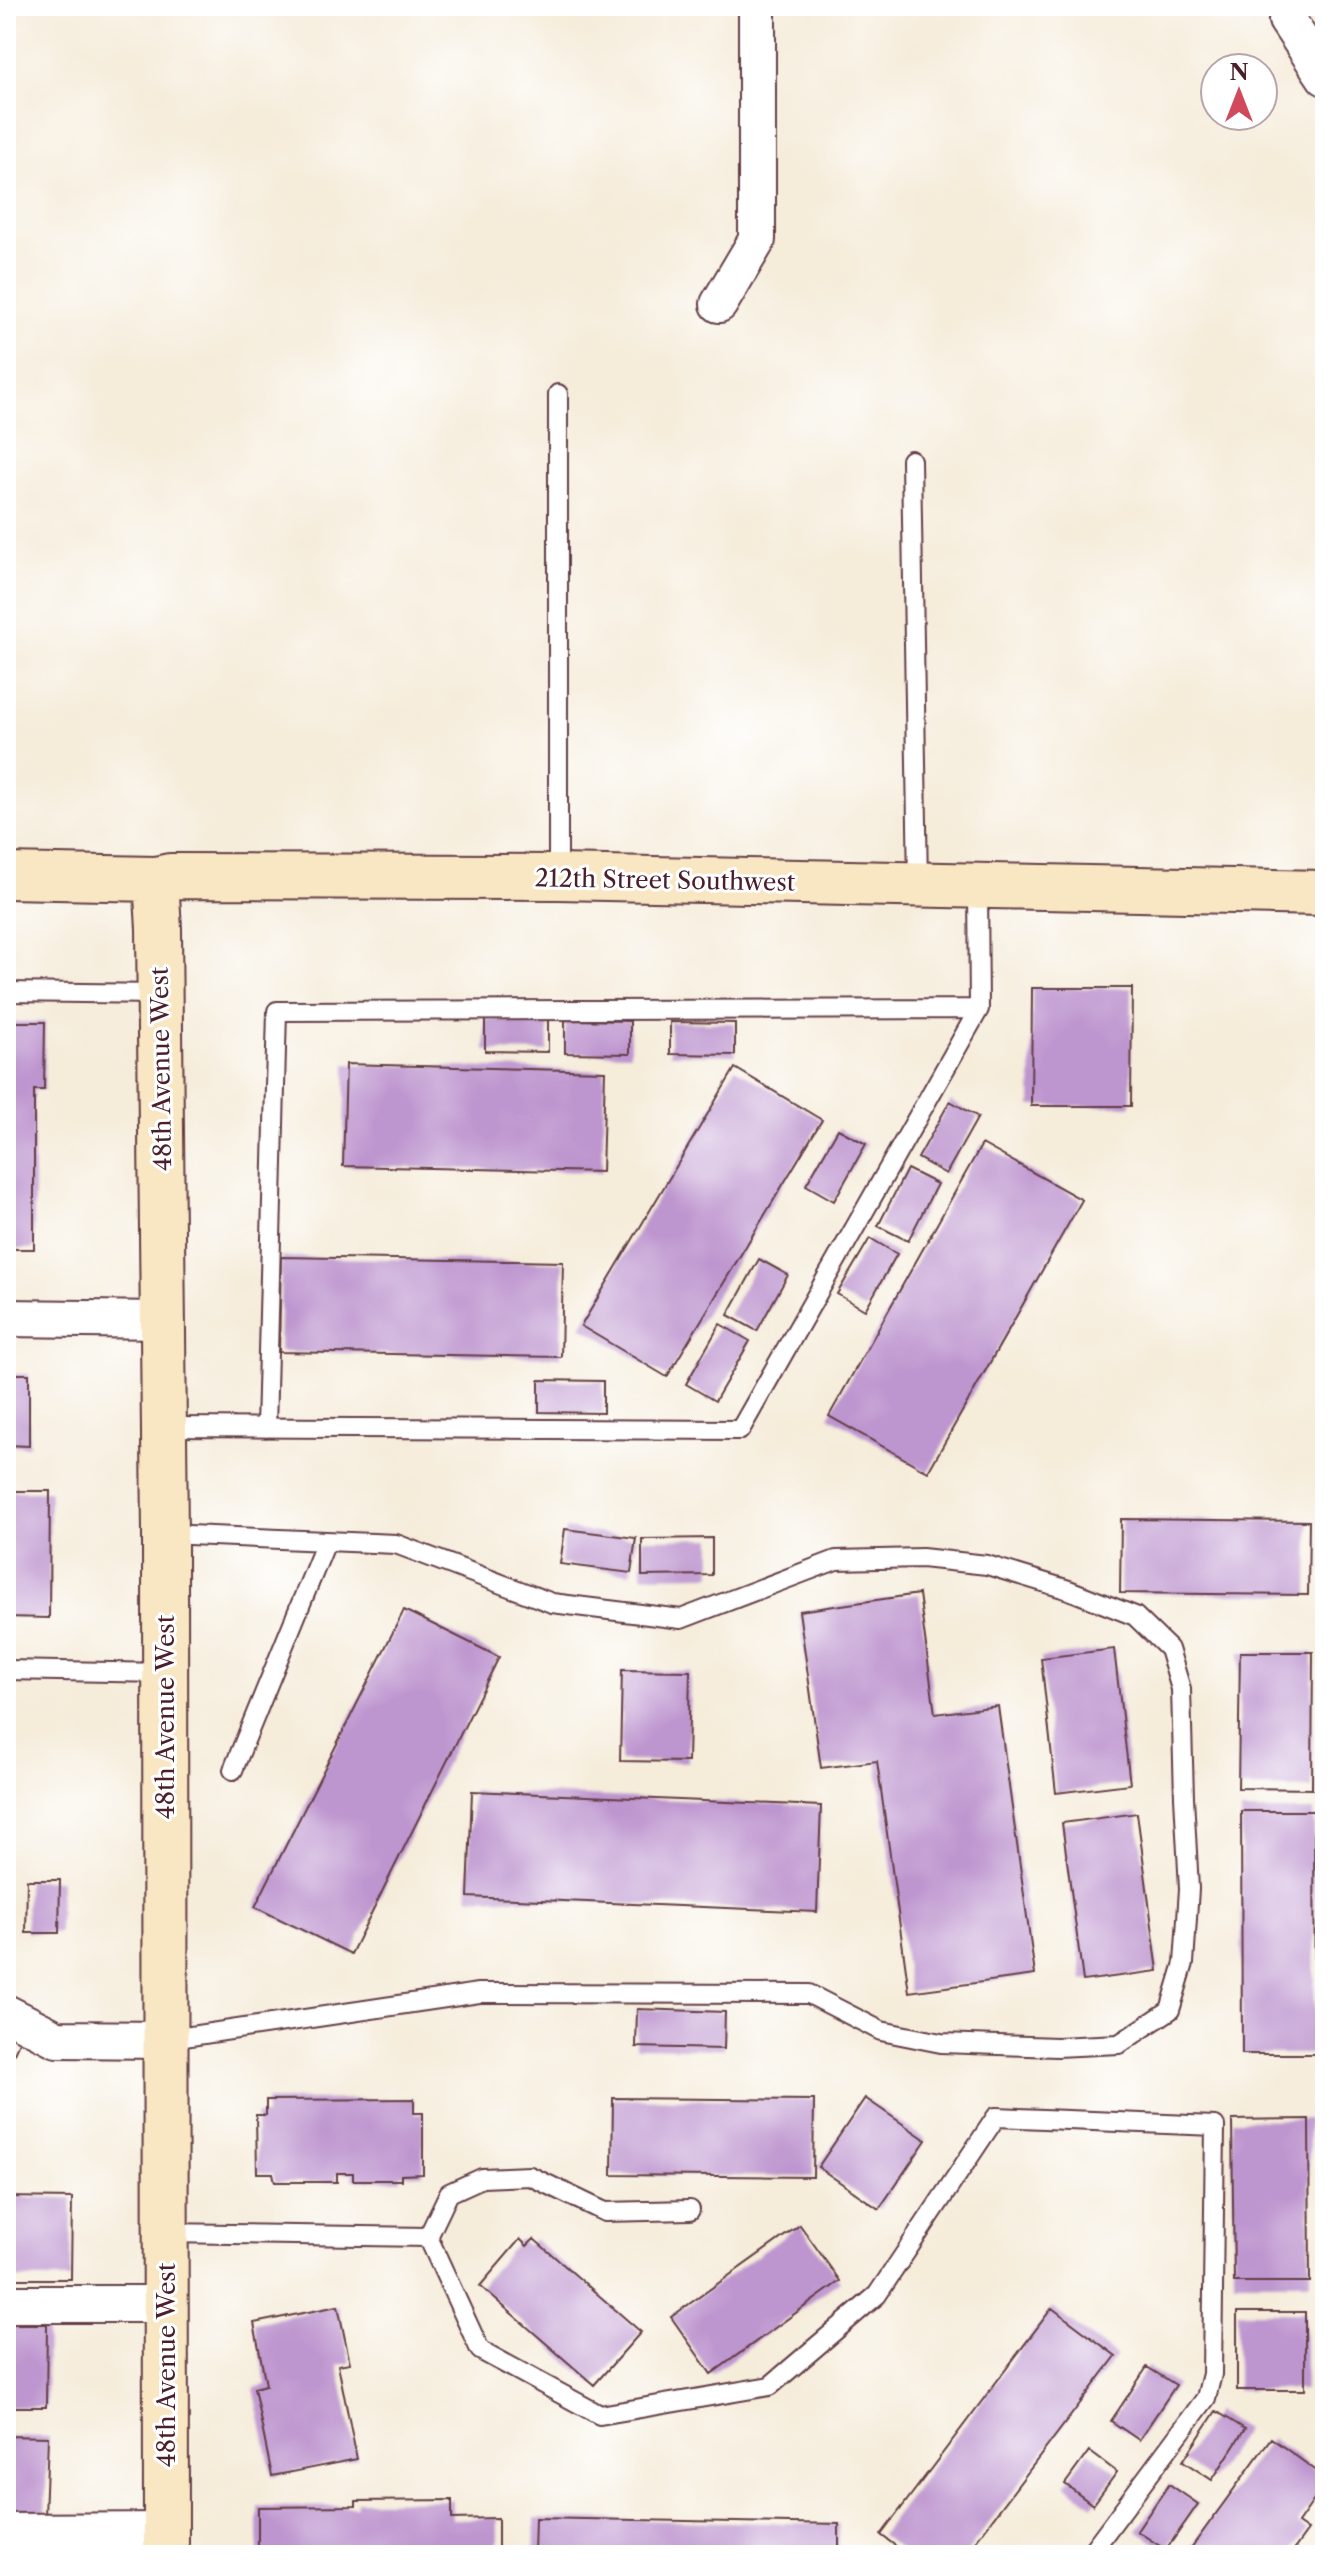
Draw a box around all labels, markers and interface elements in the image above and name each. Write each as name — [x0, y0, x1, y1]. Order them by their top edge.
north arrow — [1199, 52, 1279, 132]
text: N — [1229, 59, 1249, 86]
street label: 212th Street Southwest — [535, 863, 796, 897]
street label: 48th Avenue West — [145, 966, 177, 1171]
street label: 48th Avenue West — [151, 1614, 180, 1819]
street label: 48th Avenue West — [152, 2262, 181, 2467]

